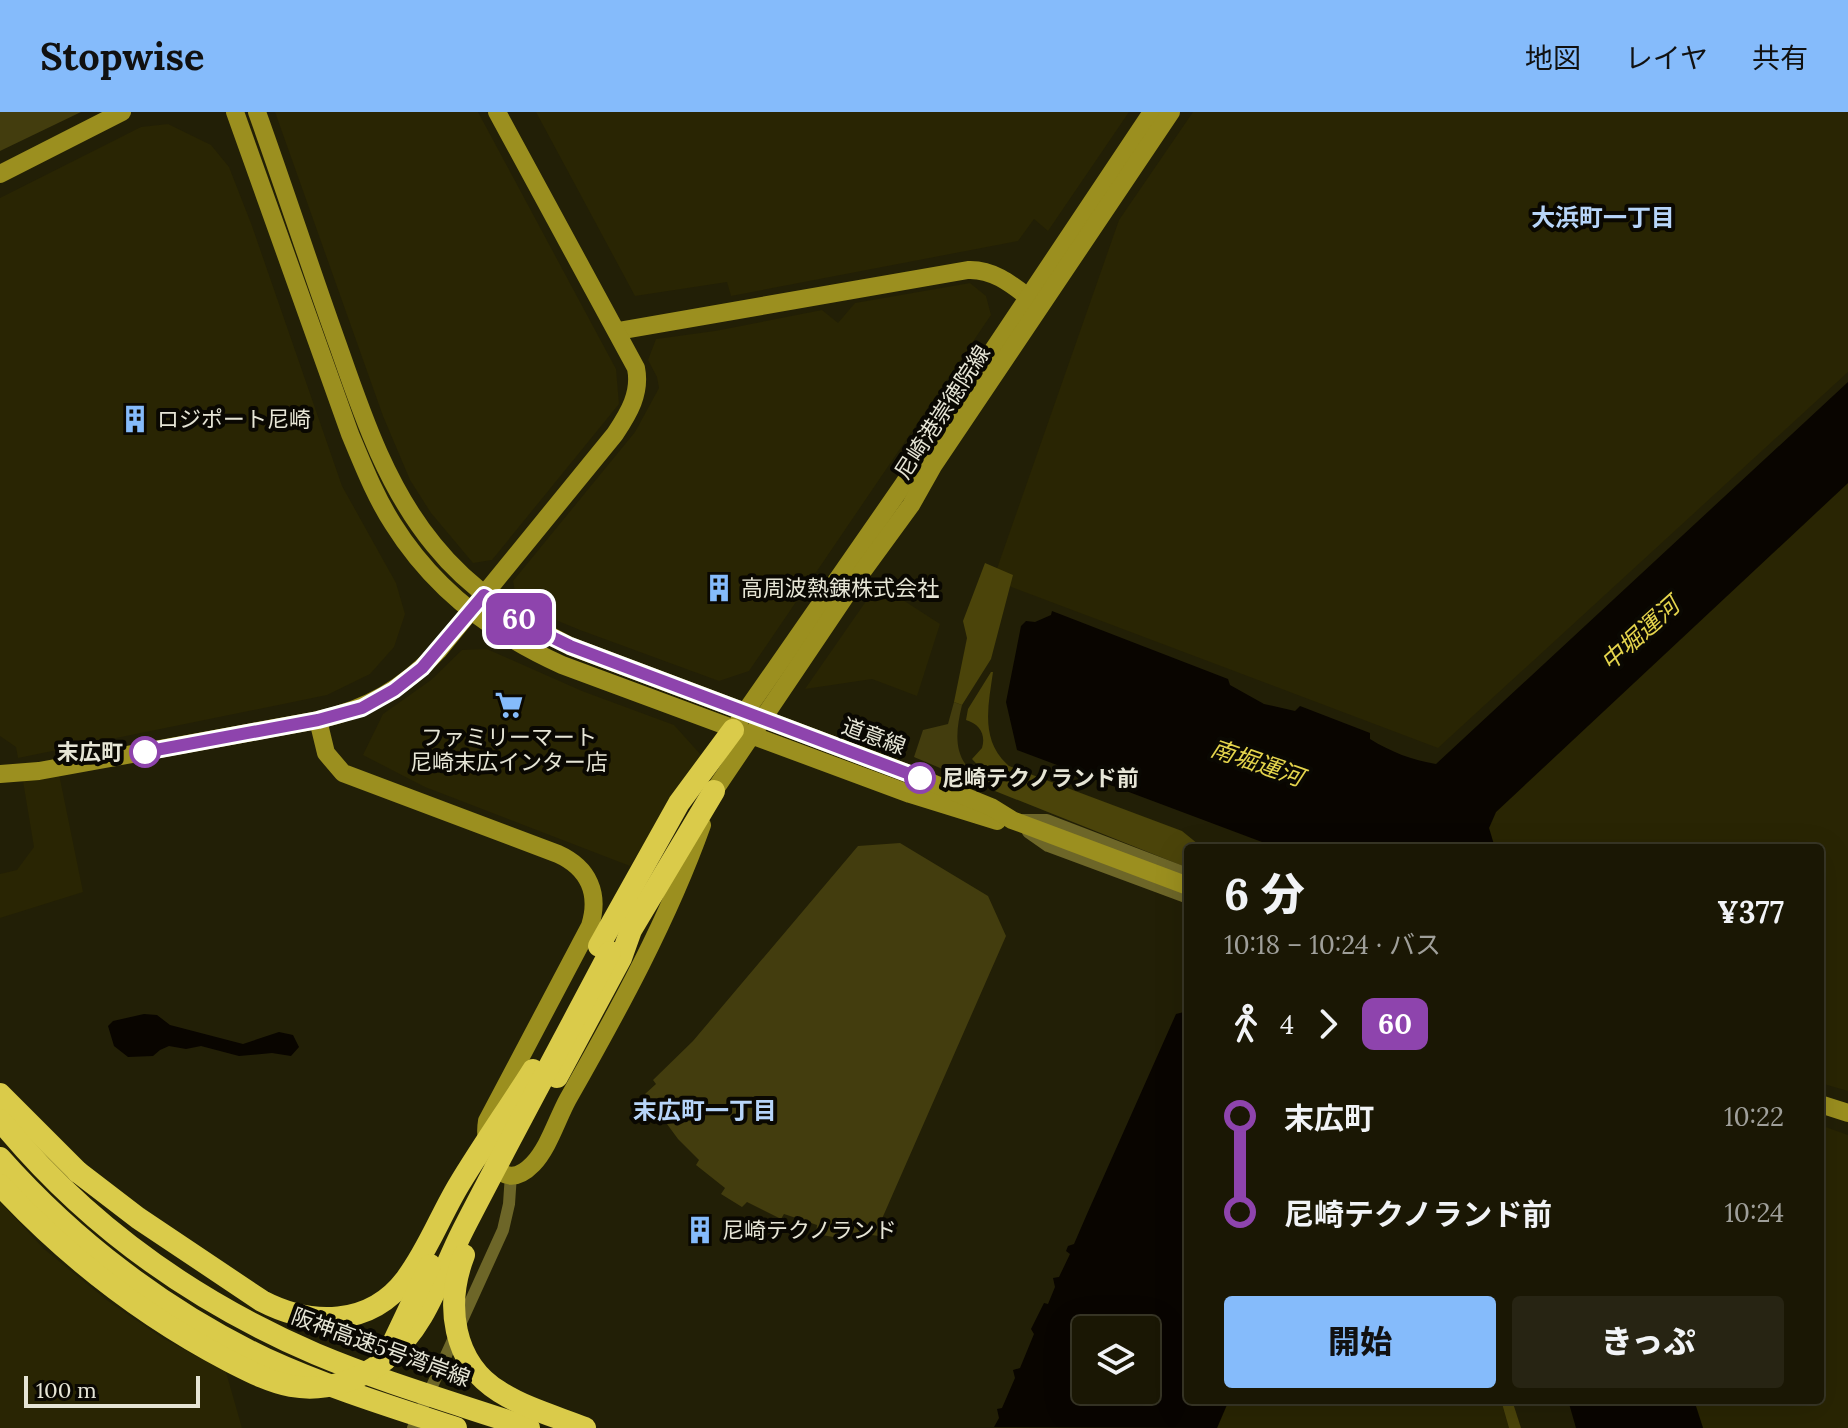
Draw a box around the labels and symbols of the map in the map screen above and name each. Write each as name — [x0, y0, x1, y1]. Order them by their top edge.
district label: 大浜町一丁目 — [1531, 202, 1675, 233]
street label: 尼崎港崇徳院線 — [888, 340, 996, 484]
building icon: ロジポート尼崎 — [120, 404, 150, 434]
place label: ロジポート尼崎 — [157, 405, 311, 433]
building icon: 高周波熱錬株式会社 — [704, 573, 734, 603]
place label: 高周波熱錬株式会社 — [741, 574, 939, 602]
water label: 中堀運河 — [1594, 587, 1689, 677]
line badge: 60 — [483, 593, 555, 645]
supermarket icon: ファミリーマート 尼崎末広インター店 — [494, 690, 524, 720]
street label: 道意線 — [838, 712, 910, 760]
place label: ファミリーマート 尼崎末広インター店 — [410, 723, 608, 776]
water label: 南堀運河 — [1207, 732, 1311, 794]
marker: 末広町 — [130, 737, 160, 767]
place label: 末広町 — [57, 738, 123, 766]
marker: 尼崎テクノランド前 — [905, 763, 935, 793]
place label: 尼崎テクノランド前 — [942, 764, 1139, 792]
district label: 末広町一丁目 — [633, 1095, 777, 1126]
building icon: 尼崎テクノランド — [685, 1215, 715, 1245]
place label: 尼崎テクノランド — [722, 1216, 897, 1244]
street label: 阪神高速5号湾岸線 — [288, 1302, 474, 1392]
scale bar — [24, 1372, 200, 1408]

